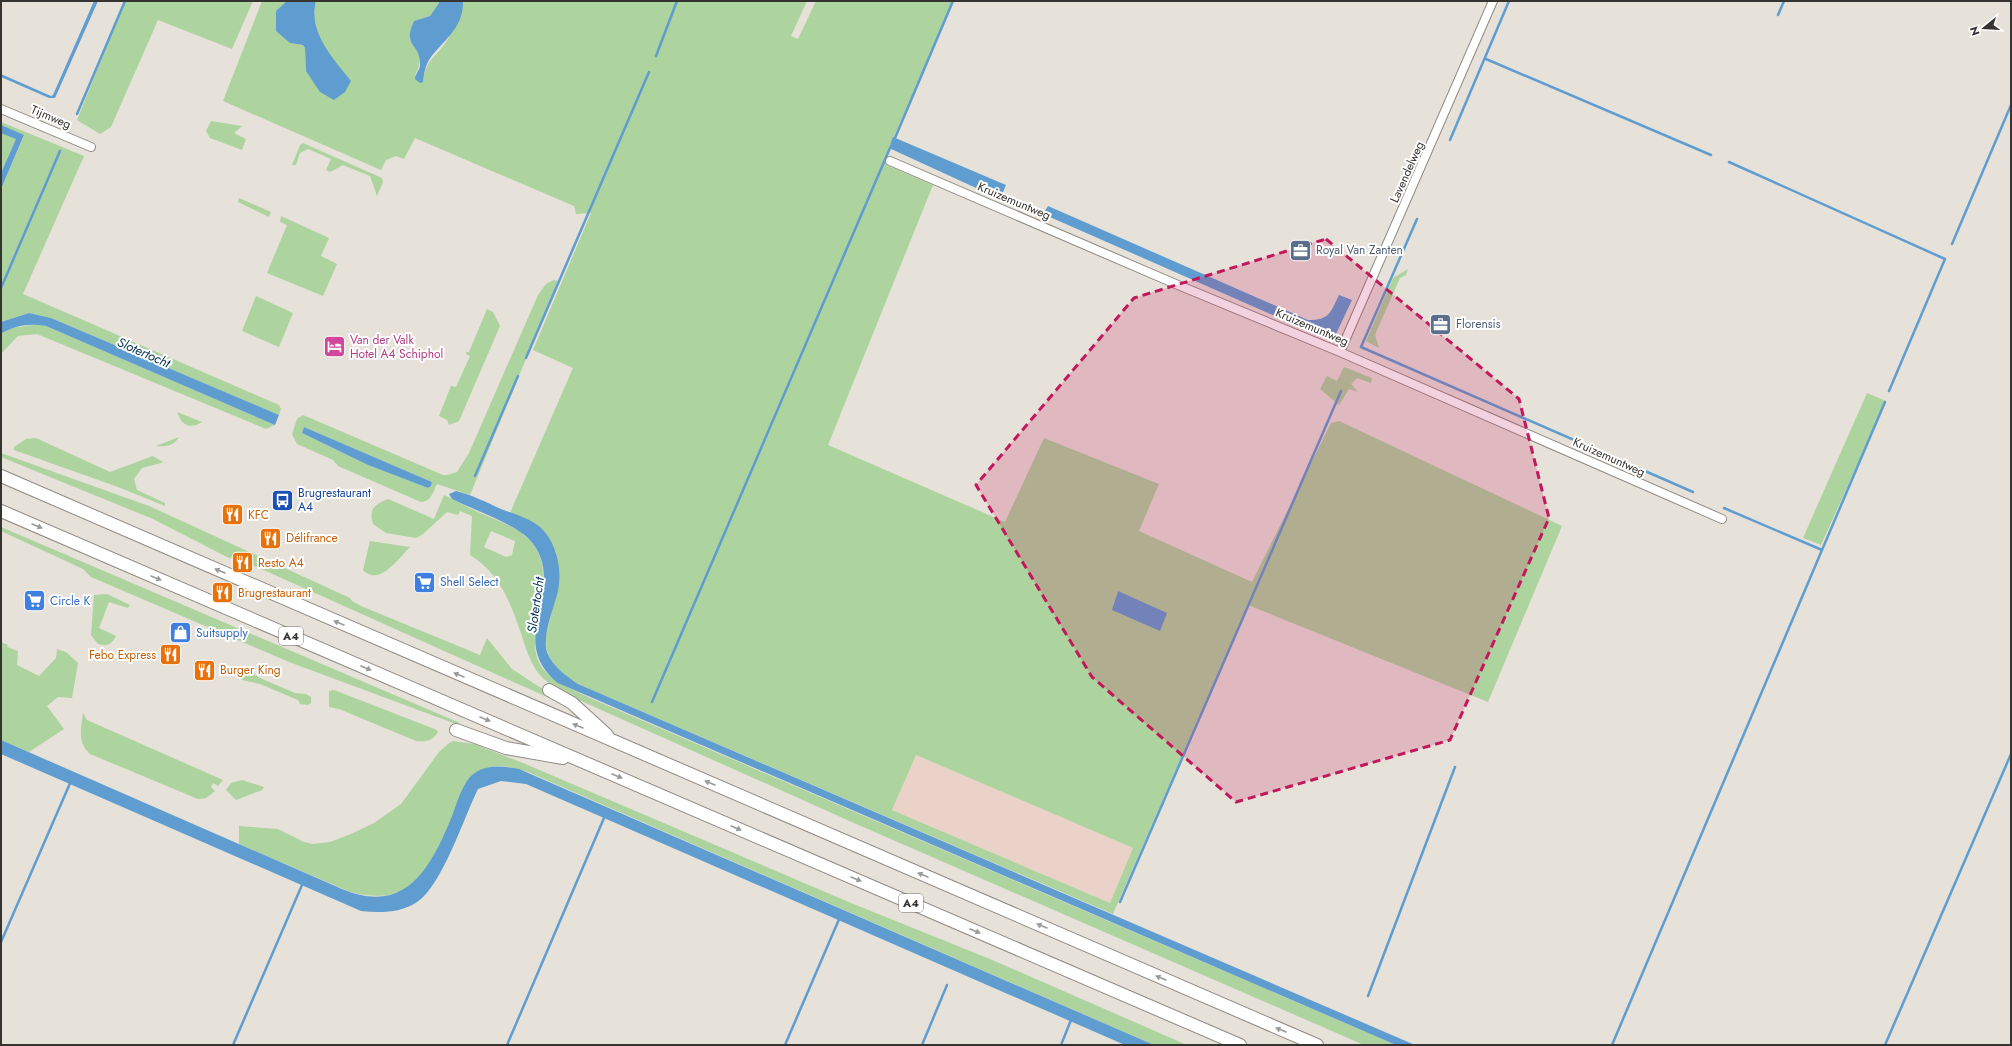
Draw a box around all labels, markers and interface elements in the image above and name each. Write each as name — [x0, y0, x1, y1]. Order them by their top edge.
north arrow — [1964, 8, 2004, 48]
text: N — [1966, 24, 1983, 38]
street label: Tijmweg — [28, 101, 74, 133]
street label: Lavendelweg — [1385, 138, 1429, 206]
street label: Kruizemuntweg — [975, 178, 1053, 224]
office icon: Royal Van Zanten — [1288, 237, 1314, 263]
place label: Royal Van Zanten — [1316, 241, 1403, 259]
street label: Kruizemuntweg — [1273, 304, 1351, 350]
office icon: Florensis — [1427, 311, 1453, 337]
place label: Florensis — [1456, 315, 1501, 333]
place label: Van der Valk Hotel A4 Schiphol — [350, 331, 443, 363]
water label: Slotertocht — [114, 332, 174, 373]
hotel icon: Van der Valk Hotel A4 Schiphol — [321, 334, 347, 360]
street label: Kruizemuntweg — [1570, 433, 1648, 481]
place label: Brugrestaurant A4 — [298, 484, 371, 516]
bus stop icon: Brugrestaurant A4 — [270, 487, 296, 513]
restaurant icon: KFC — [219, 502, 245, 528]
place label: KFC — [248, 506, 269, 524]
one-way arrow — [31, 524, 43, 530]
restaurant icon: Délifrance — [257, 525, 283, 551]
place label: Délifrance — [286, 529, 338, 547]
restaurant icon: Resto A4 — [229, 550, 255, 576]
place label: Resto A4 — [258, 554, 304, 572]
one-way arrow — [214, 568, 226, 574]
supermarket icon: Shell Select — [411, 569, 437, 595]
place label: Shell Select — [440, 573, 499, 591]
one-way arrow — [151, 575, 163, 581]
water label: Slotertocht — [522, 575, 549, 634]
restaurant icon: Brugrestaurant — [210, 580, 236, 606]
place label: Brugrestaurant — [238, 584, 311, 602]
supermarket icon: Circle K — [21, 588, 47, 614]
place label: Circle K — [50, 592, 91, 610]
shop icon: Suitsupply — [167, 620, 193, 646]
one-way arrow — [334, 620, 345, 626]
place label: Suitsupply — [196, 624, 248, 642]
road number: A4 — [279, 627, 303, 645]
restaurant icon: Febo Express — [158, 642, 184, 668]
place label: Febo Express — [89, 646, 156, 664]
restaurant icon: Burger King — [192, 657, 218, 683]
place label: Burger King — [220, 661, 281, 679]
one-way arrow — [360, 665, 371, 671]
one-way arrow — [453, 672, 464, 678]
one-way arrow — [479, 716, 491, 723]
one-way arrow — [571, 723, 583, 729]
one-way arrow — [611, 773, 623, 779]
one-way arrow — [705, 780, 716, 786]
one-way arrow — [731, 825, 743, 831]
one-way arrow — [917, 872, 928, 878]
one-way arrow — [850, 876, 861, 882]
road number: A4 — [899, 894, 923, 912]
one-way arrow — [1036, 923, 1048, 929]
one-way arrow — [969, 927, 981, 934]
one-way arrow — [1156, 975, 1167, 981]
one-way arrow — [1274, 1026, 1286, 1032]

